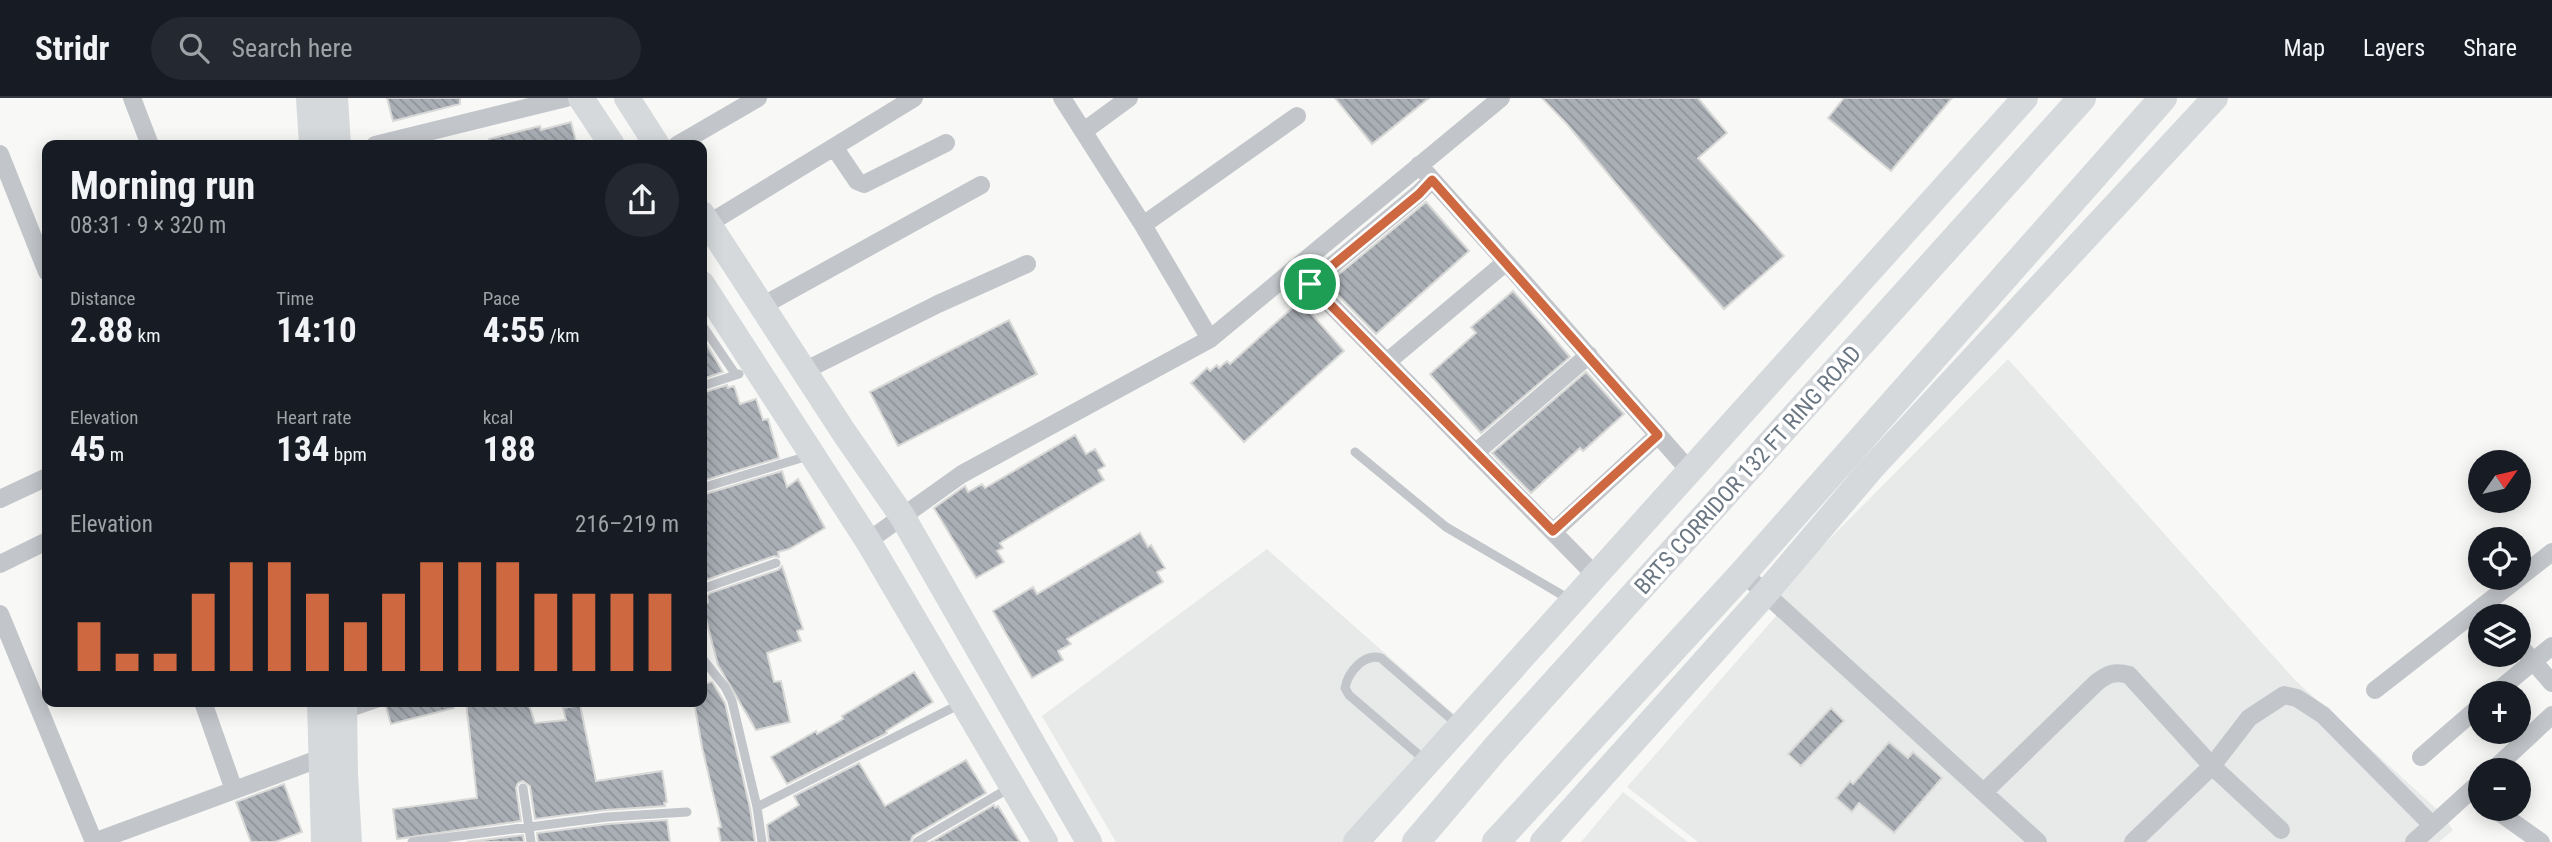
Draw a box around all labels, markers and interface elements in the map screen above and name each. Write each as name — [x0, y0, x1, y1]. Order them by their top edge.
search box — [151, 17, 641, 80]
text: Stridr — [35, 29, 109, 68]
icon: search — [175, 29, 213, 67]
text: Search here — [231, 33, 352, 63]
text: Map — [2284, 34, 2325, 62]
text: Layers — [2363, 34, 2425, 62]
text: Share — [2463, 34, 2517, 62]
button: share — [605, 163, 679, 237]
text: Morning run — [70, 164, 255, 208]
text: 08:31 · 9 × 320 m — [70, 212, 226, 239]
pin — [1280, 254, 1340, 314]
icon: arrive — [1291, 265, 1329, 303]
text: Distance — [70, 287, 135, 310]
text: Time — [276, 287, 314, 310]
text: Pace — [483, 287, 520, 310]
text: 2.88 — [70, 310, 133, 351]
text: 14:10 — [276, 310, 357, 351]
text: 4:55 — [483, 310, 545, 351]
text: km — [133, 324, 160, 347]
text: /km — [545, 324, 580, 347]
street label: BRTS CORRIDOR 132 FT RING ROAD — [1629, 340, 1867, 600]
text: Elevation — [70, 406, 138, 429]
text: Heart rate — [276, 406, 351, 429]
text: kcal — [483, 406, 513, 429]
text: 45 — [70, 429, 105, 470]
text: 134 — [276, 429, 329, 470]
text: 188 — [483, 429, 536, 470]
text: m — [105, 443, 124, 466]
text: bpm — [329, 443, 367, 466]
north arrow — [2468, 450, 2530, 513]
map controls — [2468, 450, 2531, 821]
text: Elevation — [70, 511, 153, 538]
text: 216–219 m — [575, 511, 679, 538]
button: locate — [2468, 527, 2531, 590]
button: layers — [2468, 604, 2531, 667]
button: + — [2468, 681, 2531, 744]
button: − — [2468, 758, 2531, 821]

